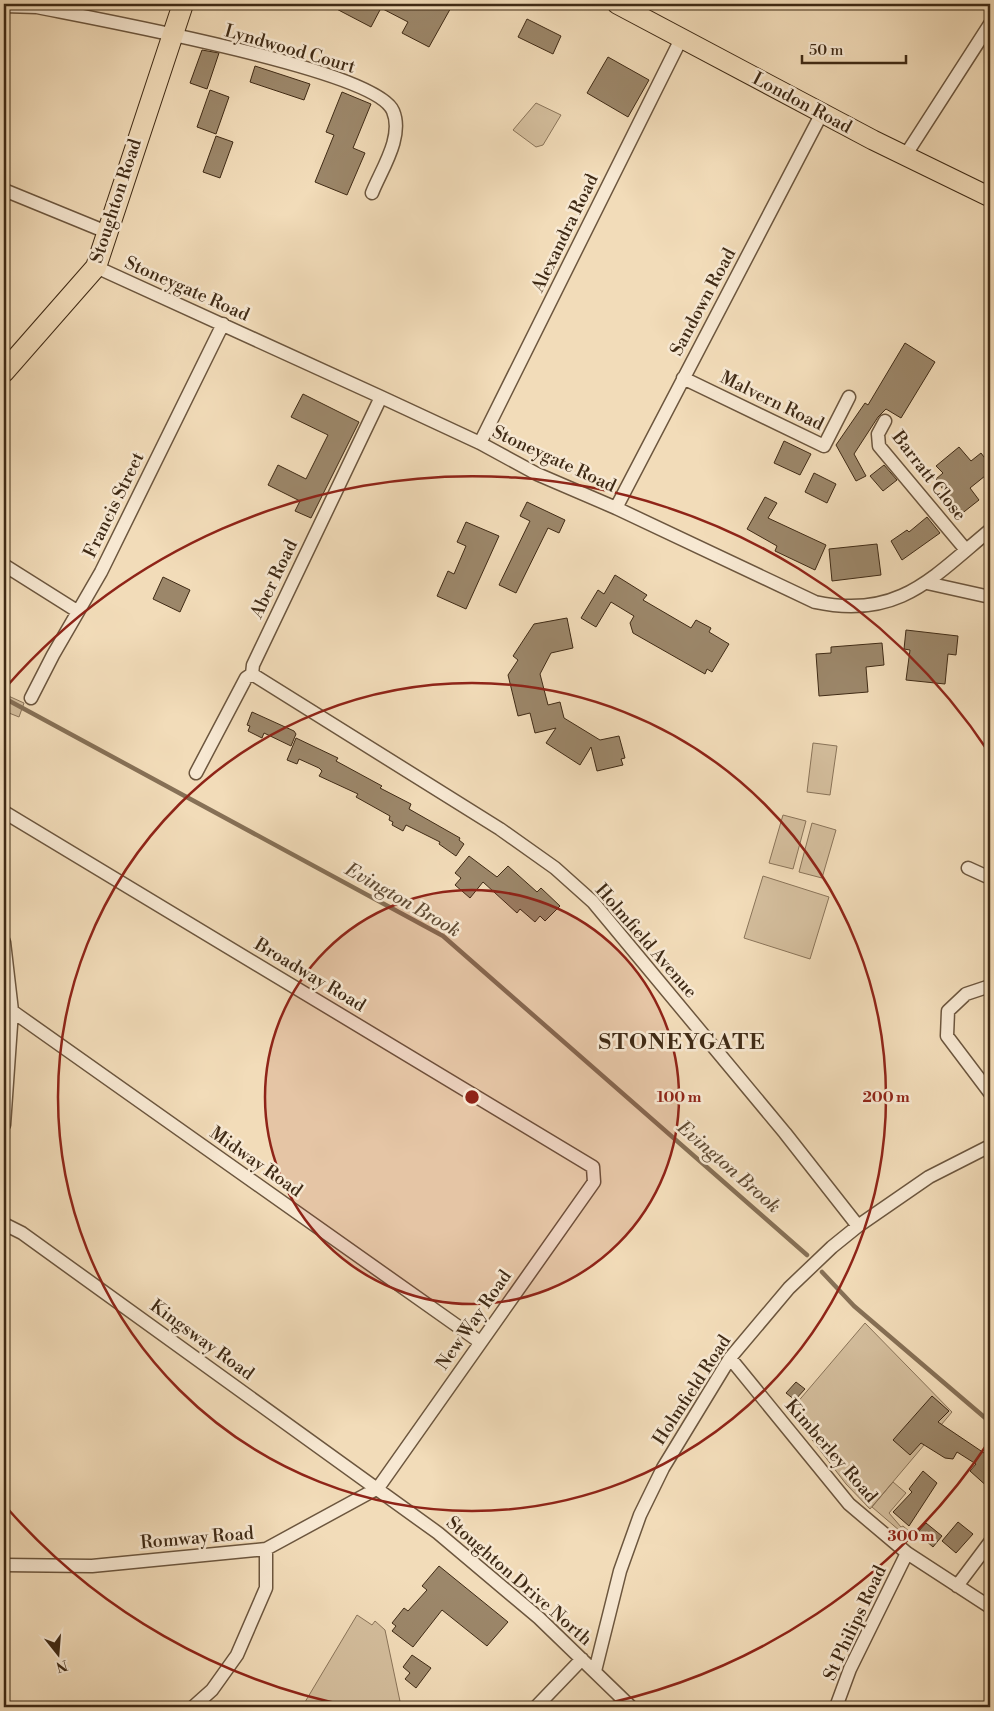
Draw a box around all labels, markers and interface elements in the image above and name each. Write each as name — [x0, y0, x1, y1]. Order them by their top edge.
street label: Lyndwood Court — [222, 19, 359, 79]
scale bar — [802, 32, 905, 64]
text: 50 m — [809, 41, 843, 60]
street label: London Road — [748, 67, 856, 139]
street label: Stoughton Road — [85, 135, 147, 266]
street label: Alexandra Road — [526, 170, 604, 297]
street label: Sandown Road — [665, 243, 741, 360]
street label: Stoneygate Road — [121, 251, 254, 327]
street label: Malvern Road — [716, 366, 828, 436]
street label: Stoneygate Road — [488, 420, 620, 498]
street label: Barratt Close — [886, 426, 971, 526]
street label: Francis Street — [79, 448, 150, 562]
street label: Aber Road — [245, 535, 303, 623]
water label: Evington Brook — [340, 857, 465, 943]
street label: Holmfield Avenue — [590, 879, 702, 1003]
street label: Broadway Road — [249, 932, 370, 1018]
district label: STONEYGATE — [598, 1029, 766, 1056]
centre of rings — [463, 1088, 481, 1106]
text: 100 m — [657, 1088, 702, 1107]
text: 200 m — [862, 1088, 910, 1107]
water label: Evington Brook — [672, 1115, 786, 1218]
street label: Midway Road — [205, 1122, 307, 1203]
street label: New Way Road — [431, 1265, 517, 1374]
street label: Kingsway Road — [145, 1295, 259, 1386]
street label: Holmfield Road — [648, 1330, 737, 1449]
street label: Kimberley Road — [780, 1394, 883, 1508]
street label: Stoughton Drive North — [441, 1511, 597, 1651]
street label: Romway Road — [139, 1522, 255, 1554]
text: 300 m — [888, 1527, 935, 1546]
street label: St Philips Road — [818, 1561, 892, 1684]
north arrow — [32, 1628, 82, 1678]
text: N — [54, 1655, 69, 1676]

